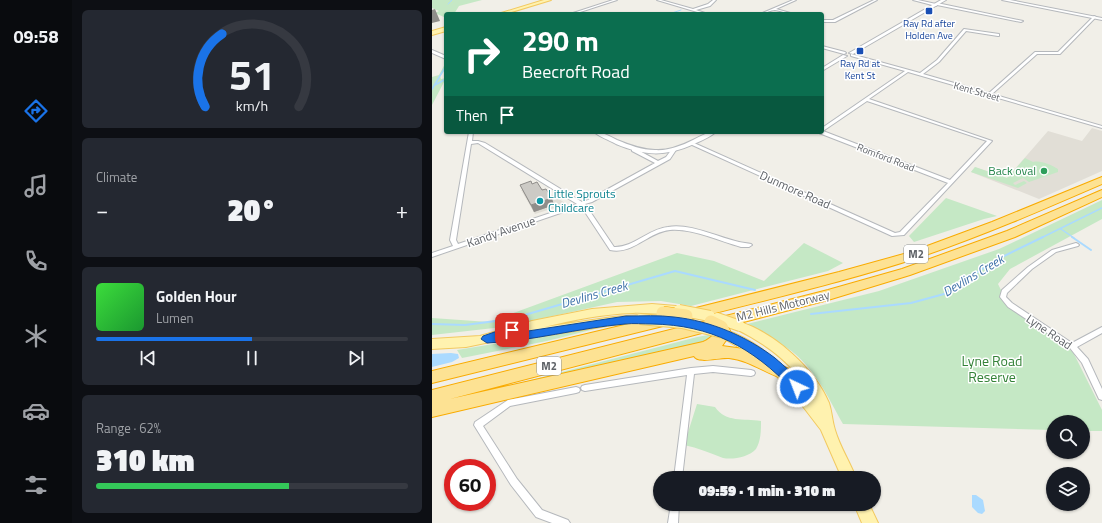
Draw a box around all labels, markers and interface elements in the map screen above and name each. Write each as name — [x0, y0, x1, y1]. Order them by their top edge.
marker: Ray Rd after Holden Ave — [924, 6, 934, 16]
place label: Ray Rd after Holden Ave — [903, 16, 956, 43]
text: 290 m — [522, 19, 599, 62]
text: 09:58 — [14, 23, 58, 50]
icon: right — [456, 28, 508, 80]
text: 51 — [229, 43, 275, 106]
marker: Ray Rd at Kent St — [855, 46, 865, 56]
place label: Ray Rd at Kent St — [840, 56, 881, 83]
text: Beecroft Road — [522, 58, 630, 85]
street label: Kent Street — [952, 78, 1002, 105]
text: km/h — [236, 95, 268, 117]
icon: directions — [22, 97, 50, 125]
text: Then — [456, 104, 488, 127]
icon: arrive — [496, 104, 518, 126]
street label: Romford Road — [855, 140, 917, 175]
place label: Back oval — [988, 161, 1036, 180]
street label: Dunmore Road — [757, 165, 834, 214]
marker: Back oval — [1039, 166, 1049, 176]
text: Climate — [96, 167, 137, 187]
icon: music — [22, 172, 50, 200]
place label: Little Sprouts Childcare — [548, 184, 616, 217]
text: 20° — [227, 187, 277, 233]
text: − — [96, 193, 108, 227]
text: + — [396, 193, 408, 227]
marker: Little Sprouts Childcare — [535, 196, 545, 206]
street label: Kandy Avenue — [464, 211, 538, 252]
road number: M2 — [904, 245, 928, 263]
icon: phone — [22, 247, 50, 275]
water label: Devlins Creek — [939, 248, 1009, 301]
water label: Devlins Creek — [558, 274, 632, 313]
text: Golden Hour — [156, 285, 237, 308]
street label: M2 Hills Motorway — [734, 285, 832, 326]
text: Lumen — [156, 308, 193, 328]
street label: Lyne Road — [1022, 309, 1076, 354]
pin — [495, 313, 529, 347]
icon: arrive — [501, 319, 523, 341]
icon: climate — [22, 322, 50, 350]
icon: previous — [137, 347, 159, 369]
icon: pause — [241, 347, 263, 369]
icon: next — [345, 347, 367, 369]
park label: Lyne Road Reserve — [962, 350, 1022, 387]
road number: M2 — [537, 357, 561, 375]
position arrow — [776, 366, 818, 408]
icon: car — [22, 397, 50, 425]
map controls — [1046, 415, 1090, 511]
button: search — [1046, 415, 1090, 459]
text: Range · 62% — [96, 418, 161, 438]
text: 310 km — [96, 437, 194, 483]
speed limit sign: 60 — [444, 459, 496, 511]
button: layers — [1046, 467, 1090, 511]
icon: filters — [22, 471, 50, 499]
text: 09:59 · 1 min · 310 m — [699, 479, 835, 502]

